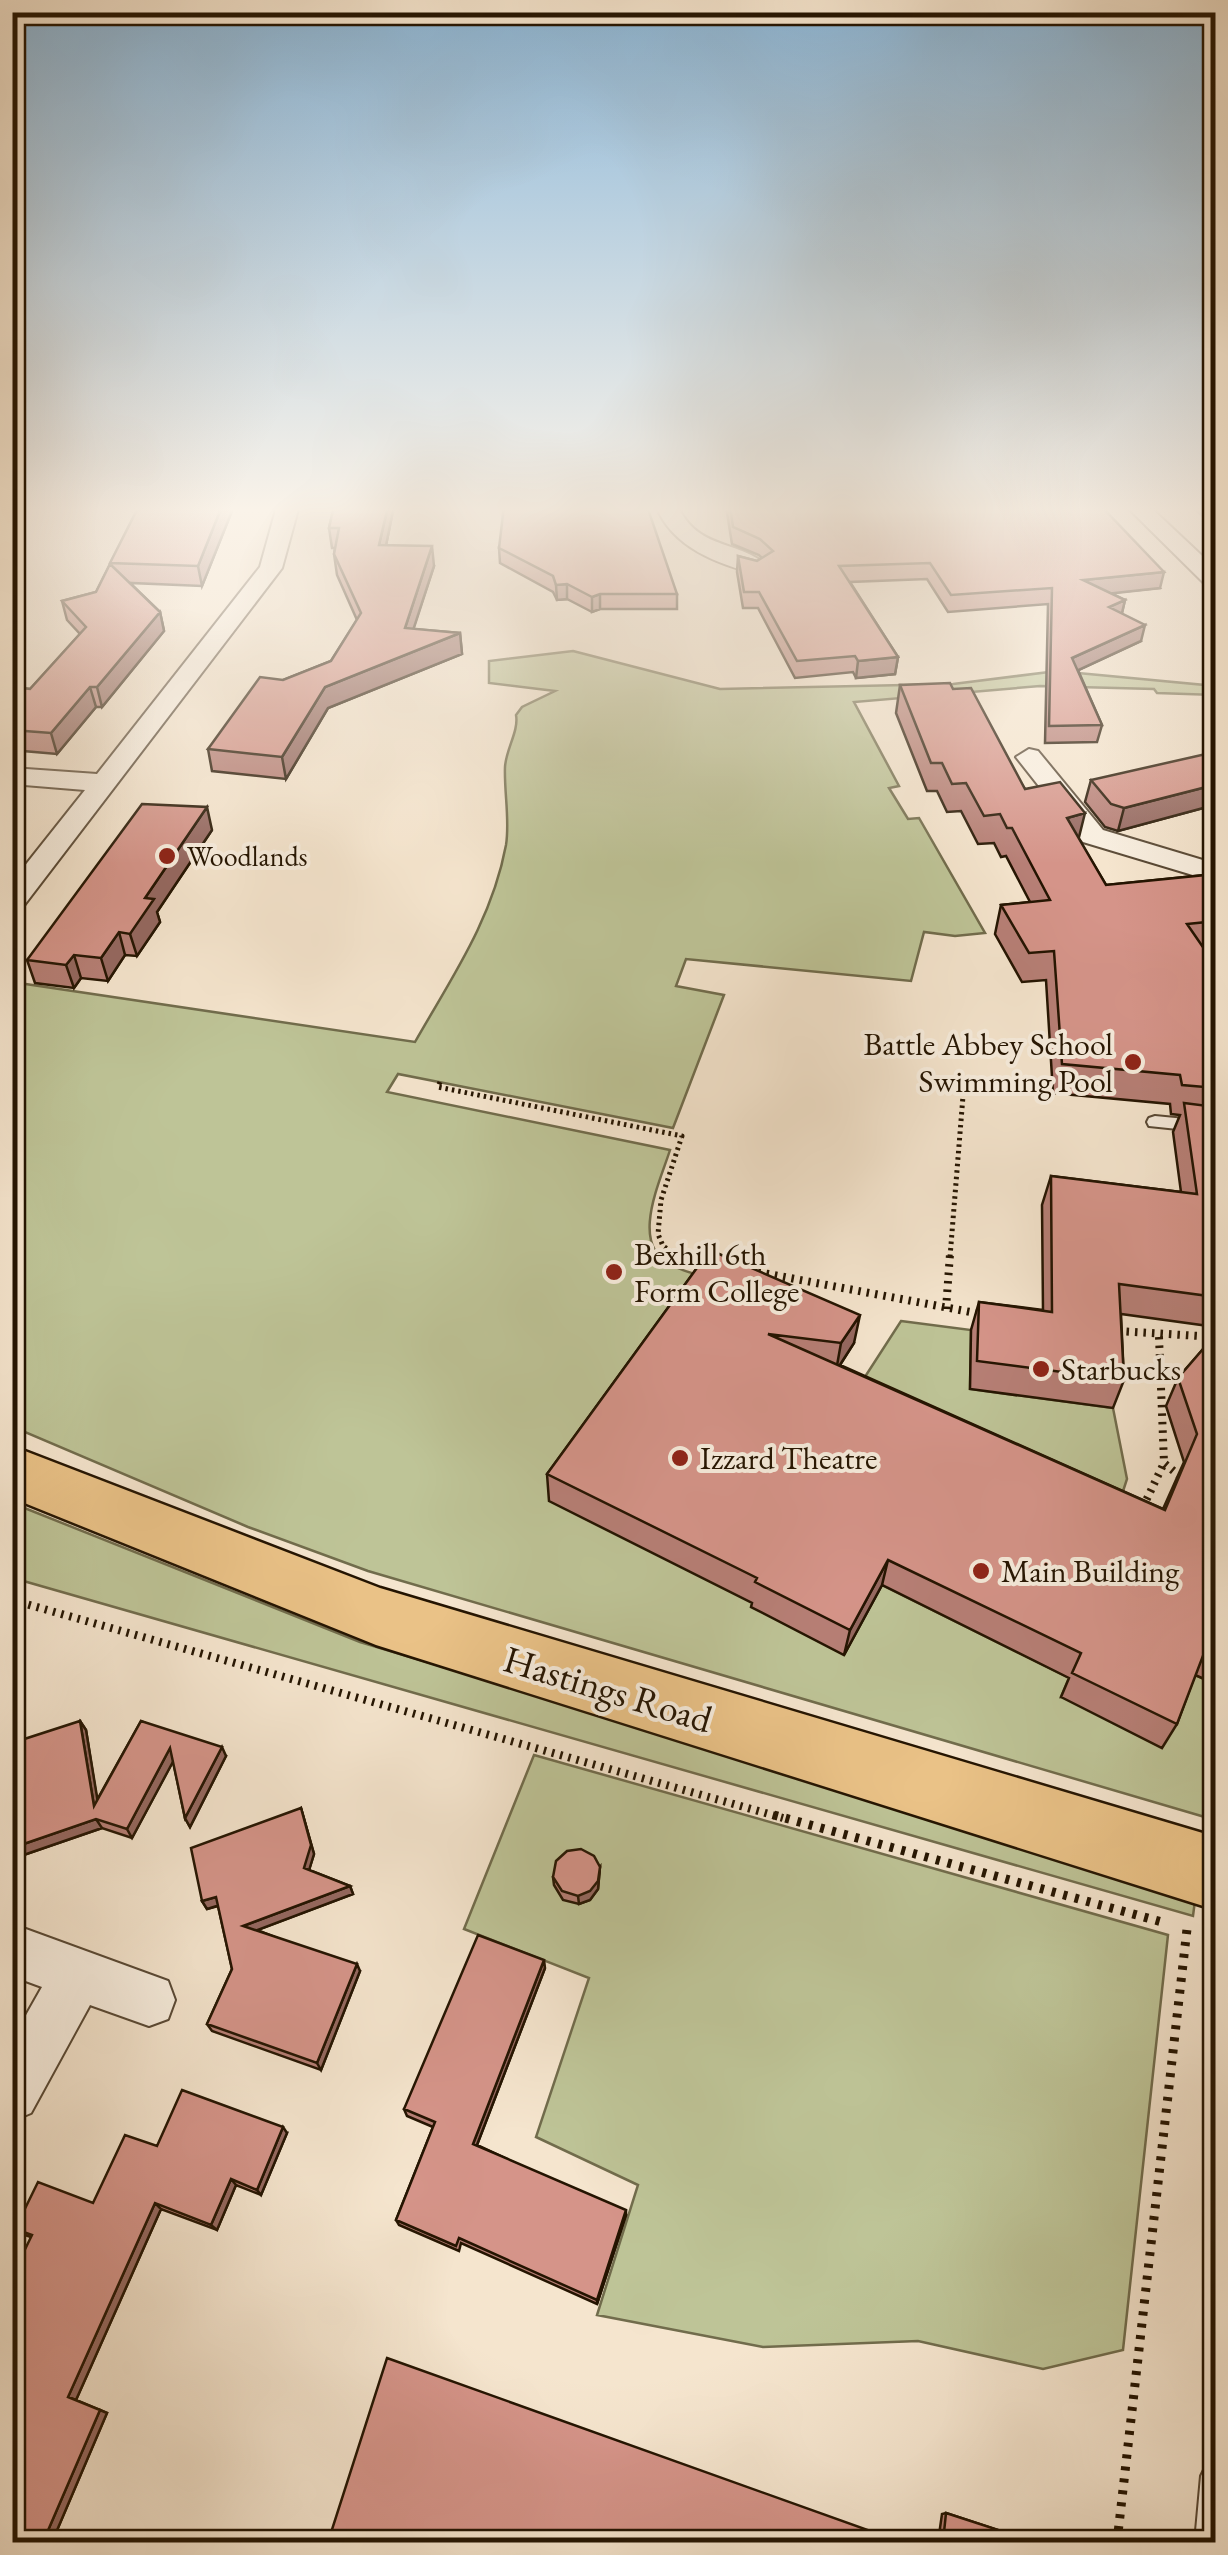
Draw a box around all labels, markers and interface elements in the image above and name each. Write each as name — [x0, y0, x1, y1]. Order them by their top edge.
place label: Woodlands — [187, 838, 308, 874]
marker: Woodlands — [156, 845, 178, 867]
place label: Battle Abbey School Swimming Pool — [864, 1023, 1113, 1102]
marker: Battle Abbey School Swimming Pool — [1122, 1051, 1144, 1073]
place label: Bexhill 6th Form College — [634, 1233, 800, 1312]
marker: Bexhill 6th Form College — [603, 1261, 625, 1283]
place label: Starbucks — [1061, 1348, 1181, 1390]
marker: Starbucks — [1030, 1358, 1052, 1380]
place label: Izzard Theatre — [700, 1437, 877, 1479]
marker: Izzard Theatre — [669, 1447, 691, 1469]
place label: Main Building — [1001, 1550, 1180, 1592]
marker: Main Building — [970, 1560, 992, 1582]
street label: Hastings Road — [498, 1634, 719, 1744]

